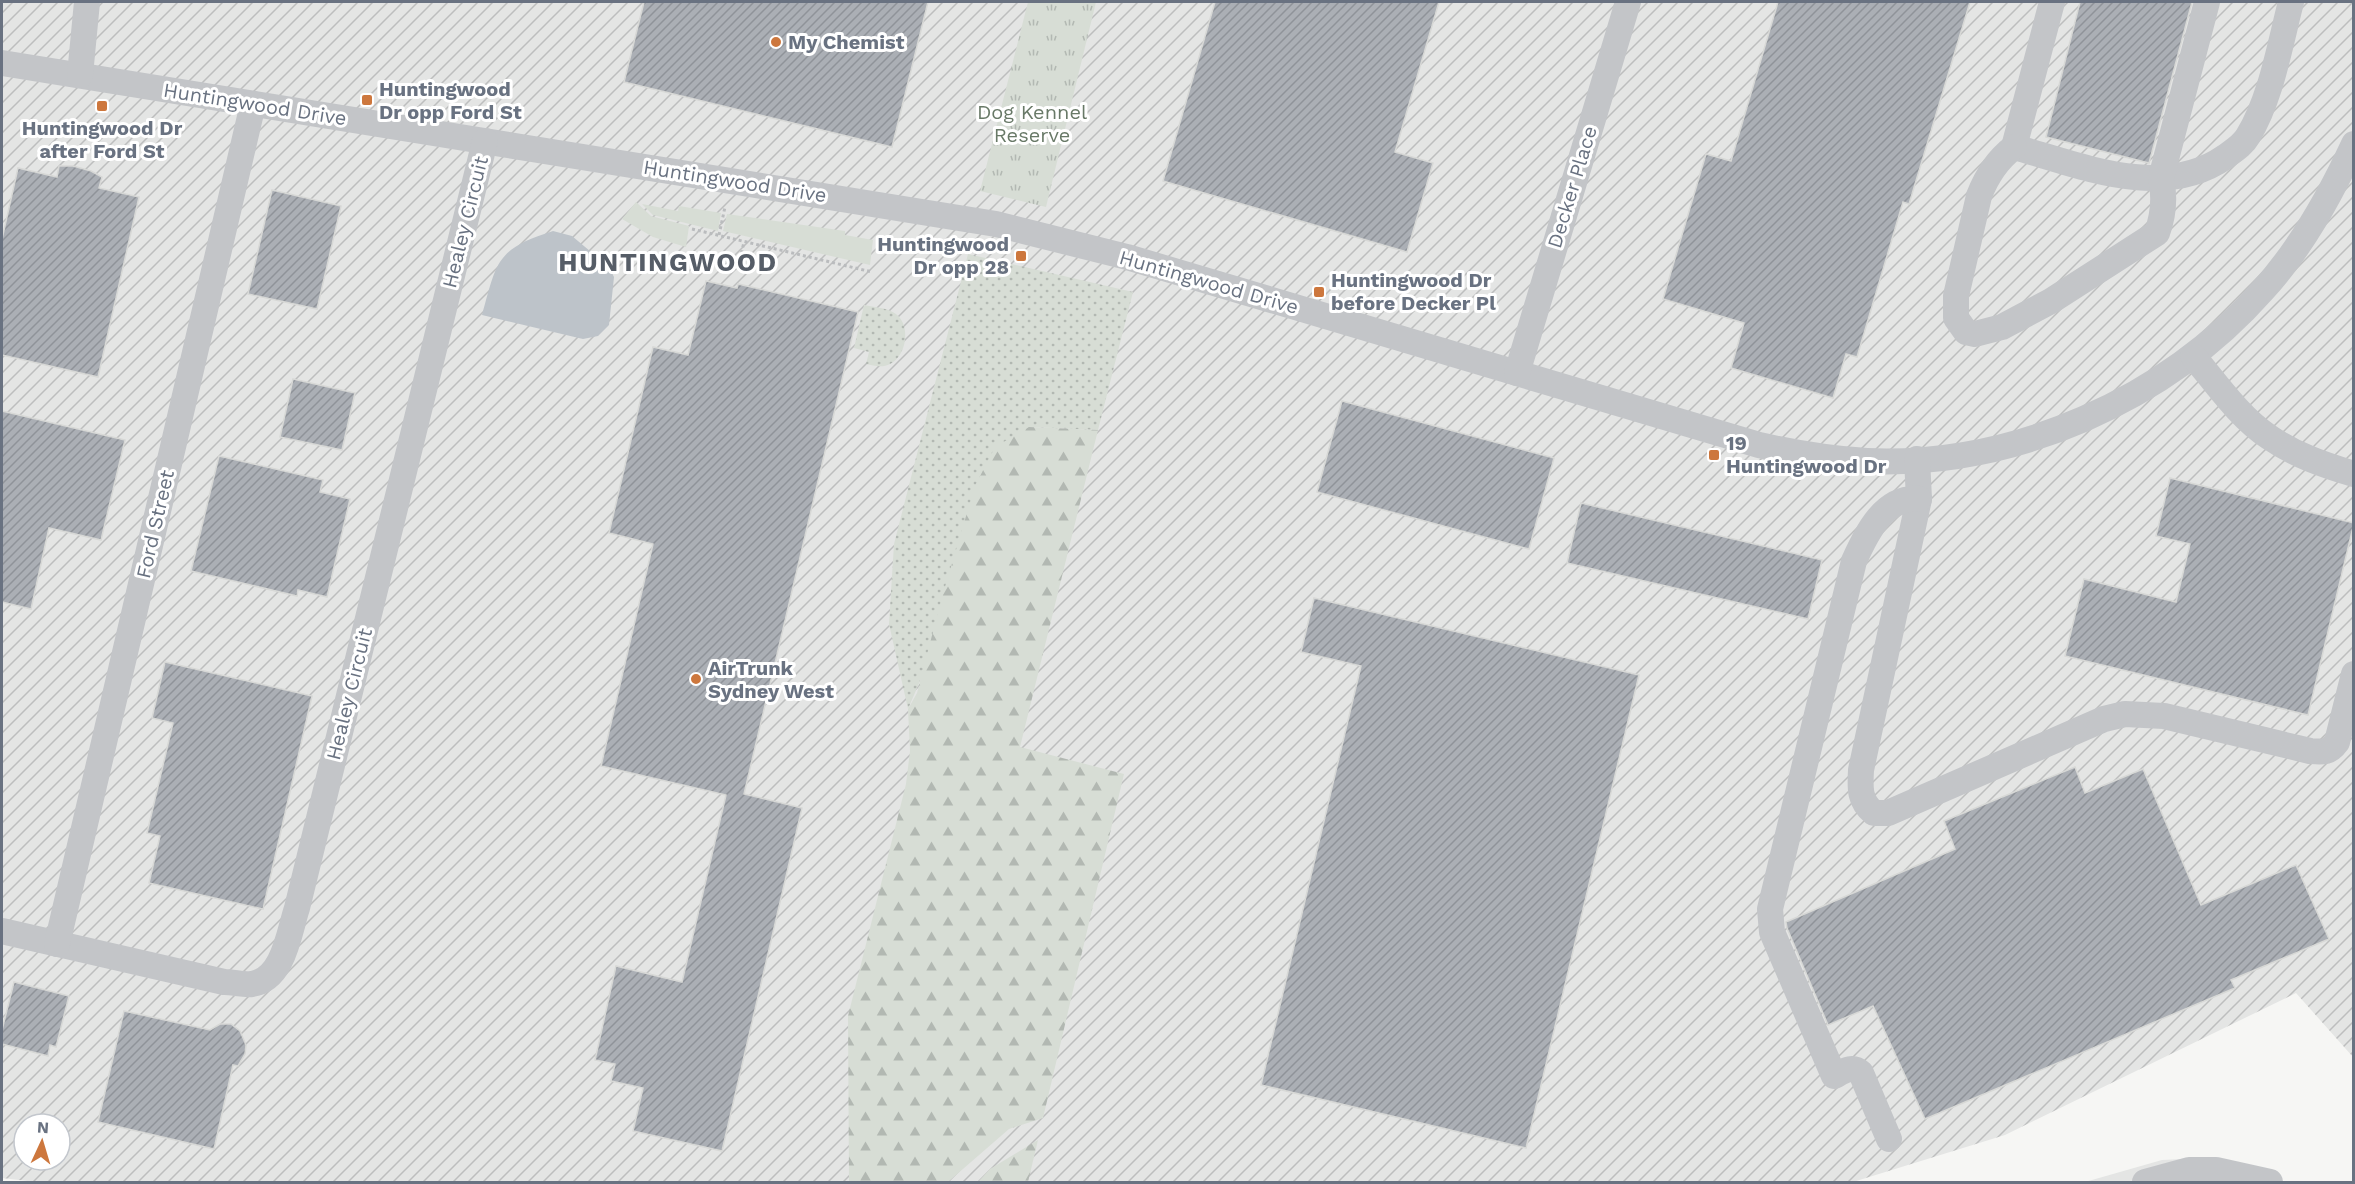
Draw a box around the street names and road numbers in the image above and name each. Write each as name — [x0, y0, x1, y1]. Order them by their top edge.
street label: Huntingwood Drive — [162, 78, 348, 130]
street label: Decker Place — [1542, 123, 1602, 251]
street label: Healey Circuit — [437, 153, 493, 291]
street label: Huntingwood Drive — [642, 155, 828, 207]
street label: Huntingwood Drive — [1117, 245, 1301, 319]
street label: Ford Street — [131, 467, 179, 581]
street label: Healey Circuit — [321, 625, 377, 763]

